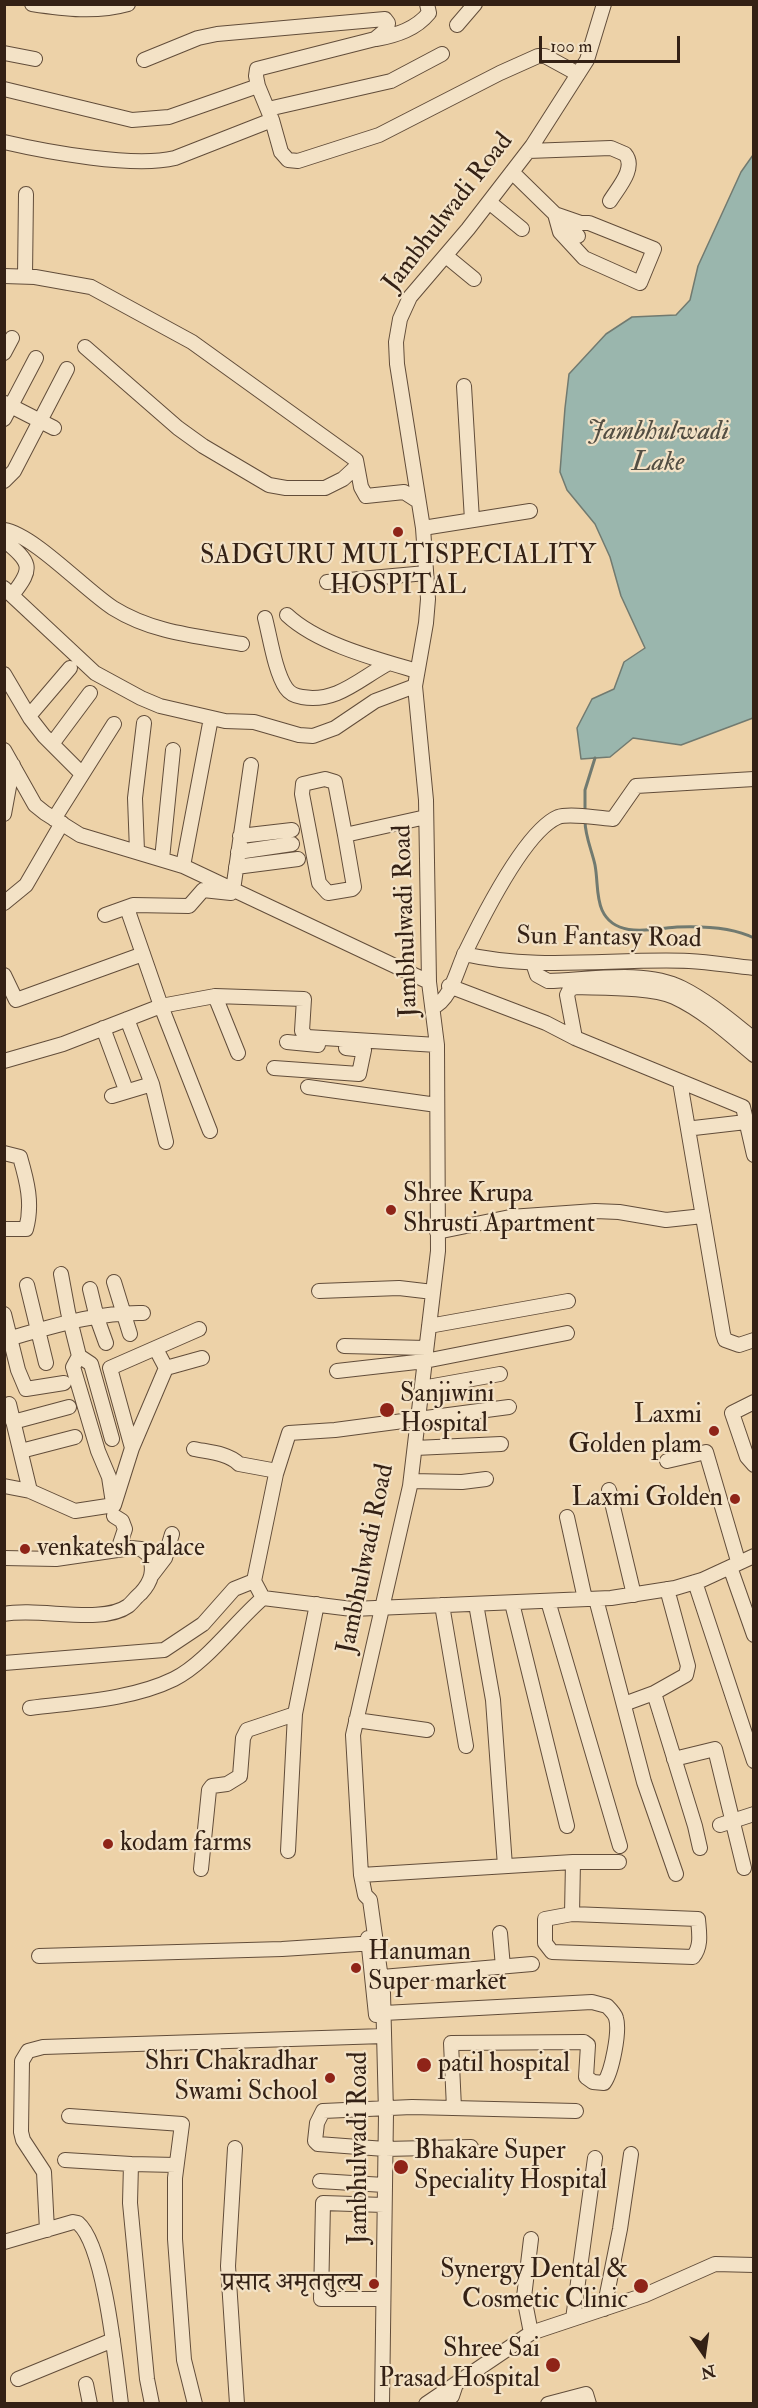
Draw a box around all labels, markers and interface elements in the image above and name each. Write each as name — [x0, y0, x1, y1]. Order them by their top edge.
scale bar — [542, 24, 683, 62]
text: 100 m — [550, 35, 593, 58]
street label: Jambhulwadi Road — [377, 127, 521, 299]
water label: Jambhulwadi Lake — [587, 417, 729, 480]
marker: SADGURU MULTISPECIALITY HOSPITAL — [391, 525, 405, 539]
place label: SADGURU MULTISPECIALITY HOSPITAL — [200, 541, 596, 602]
street label: Jambhulwadi Road — [388, 824, 426, 1018]
street label: Sun Fantasy Road — [516, 922, 702, 956]
place label: Shree Krupa Shrusti Apartment — [403, 1179, 595, 1240]
marker: Shree Krupa Shrusti Apartment — [384, 1203, 398, 1217]
place label: Sanjiwini Hospital — [400, 1379, 494, 1440]
place label: Laxmi Golden plam — [568, 1400, 702, 1462]
marker: Sanjiwini Hospital — [378, 1401, 396, 1419]
marker: Laxmi Golden plam — [707, 1424, 721, 1438]
street label: Jambhulwadi Road — [332, 1461, 402, 1657]
place label: Laxmi Golden — [572, 1483, 723, 1515]
marker: Laxmi Golden — [728, 1492, 742, 1506]
place label: venkatesh palace — [37, 1533, 205, 1565]
marker: venkatesh palace — [18, 1542, 32, 1556]
place label: kodam farms — [120, 1828, 252, 1860]
marker: kodam farms — [101, 1837, 115, 1851]
place label: Hanuman Super market — [368, 1937, 507, 1998]
marker: Hanuman Super market — [349, 1961, 363, 1975]
place label: Shri Chakradhar Swami School — [145, 2047, 318, 2108]
place label: patil hospital — [438, 2049, 570, 2081]
street label: Jambhulwadi Road — [344, 2052, 376, 2244]
marker: patil hospital — [415, 2056, 433, 2074]
marker: Shri Chakradhar Swami School — [323, 2071, 337, 2085]
place label: Bhakare Super Speciality Hospital — [414, 2136, 607, 2198]
marker: Bhakare Super Speciality Hospital — [392, 2158, 410, 2176]
place label: Synergy Dental & Cosmetic Clinic — [440, 2255, 628, 2316]
place label: प्रसाद अमृततुल्य — [221, 2268, 362, 2300]
marker: प्रसाद अमृततुल्य — [367, 2277, 381, 2291]
marker: Synergy Dental & Cosmetic Clinic — [632, 2277, 650, 2295]
north arrow — [674, 2324, 734, 2384]
place label: Shree Sai Prasad Hospital — [379, 2334, 540, 2396]
marker: Shree Sai Prasad Hospital — [544, 2356, 562, 2374]
text: N — [699, 2360, 717, 2383]

